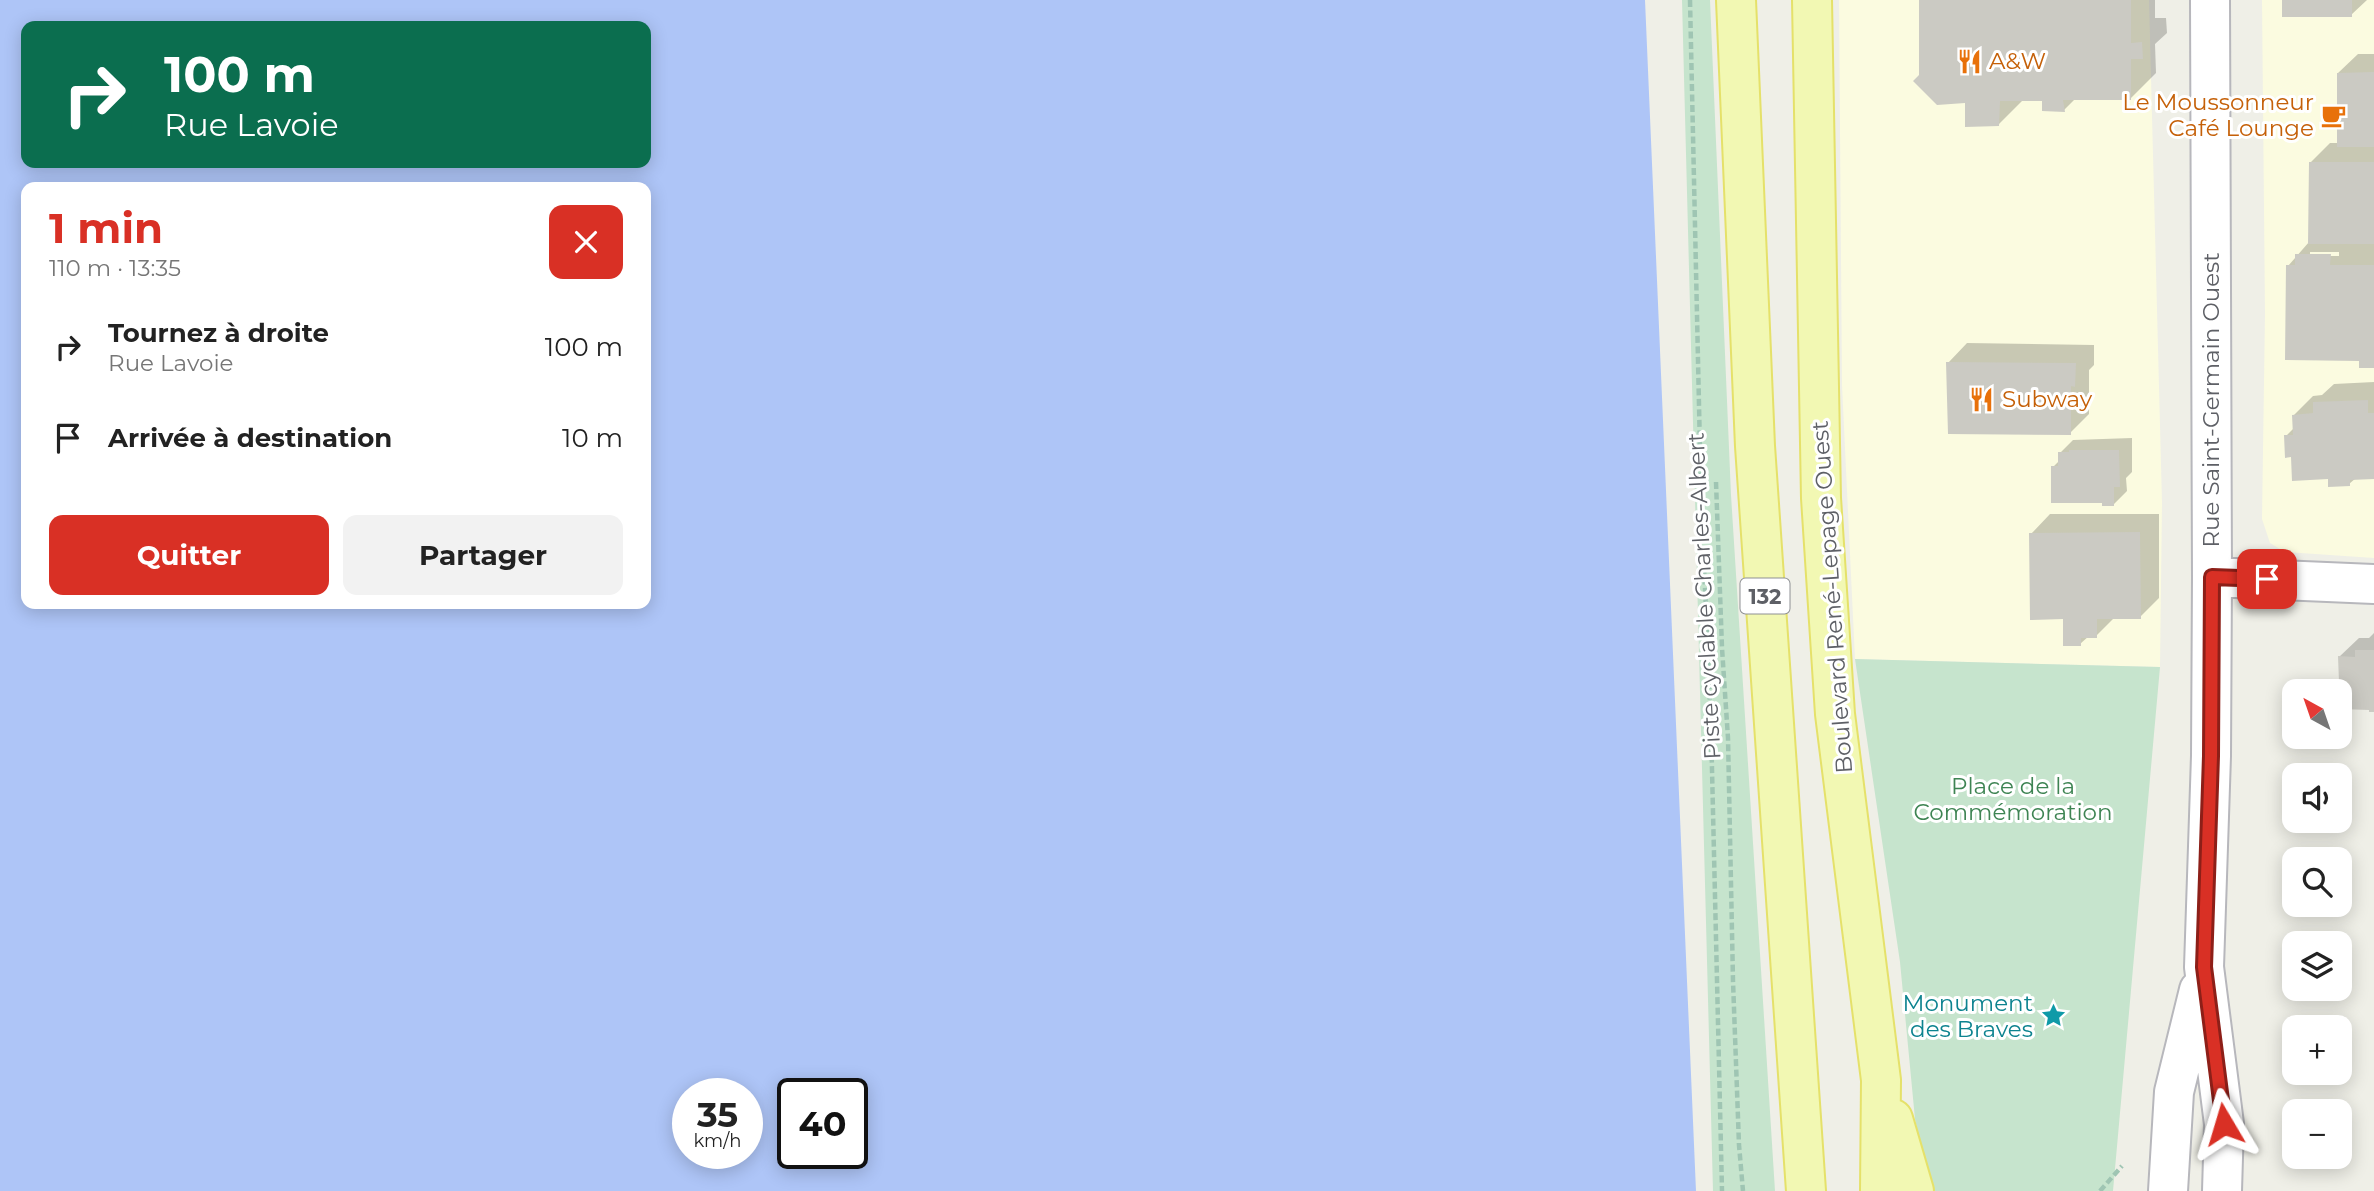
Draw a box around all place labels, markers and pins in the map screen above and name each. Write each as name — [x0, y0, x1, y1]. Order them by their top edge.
restaurant icon: A&W — [1955, 47, 1983, 75]
place label: A&W — [1989, 47, 2046, 75]
place label: Le Moussonneur Café Lounge — [2122, 88, 2314, 142]
cafe icon: Le Moussonneur Café Lounge — [2320, 101, 2348, 129]
restaurant icon: Subway — [1968, 385, 1996, 413]
place label: Subway — [2002, 385, 2093, 413]
pin — [2237, 549, 2297, 609]
place label: Monument des Braves — [1902, 989, 2033, 1043]
place icon: Monument des Braves — [2039, 1002, 2067, 1030]

